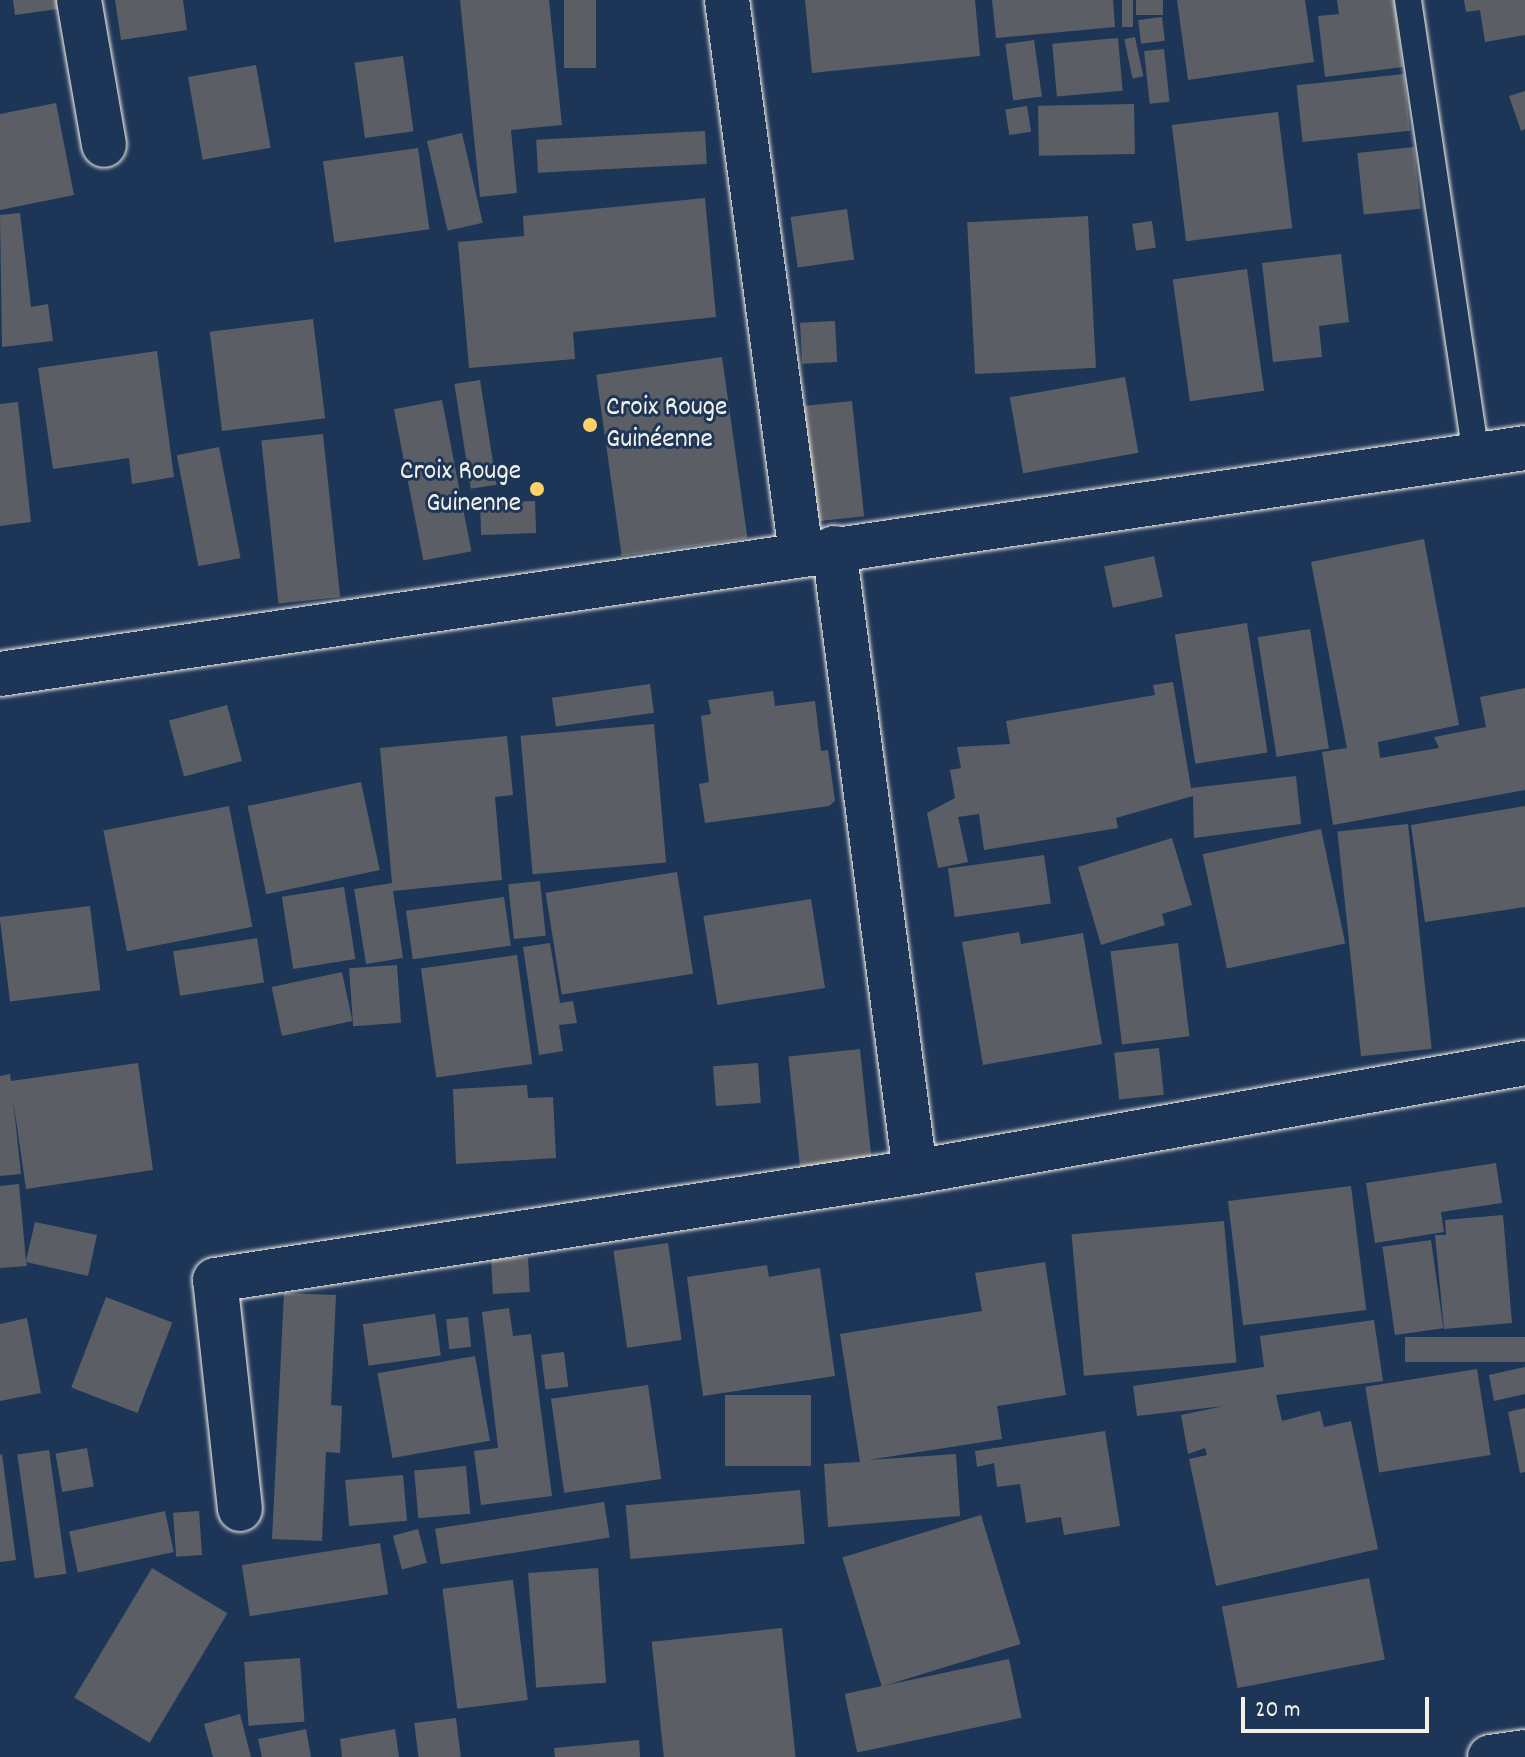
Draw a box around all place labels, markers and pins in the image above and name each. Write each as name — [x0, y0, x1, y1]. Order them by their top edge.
place label: Croix Rouge Guinéenne — [606, 392, 727, 458]
marker: Croix Rouge Guinéenne — [581, 416, 599, 434]
place label: Croix Rouge Guinenne — [400, 456, 521, 522]
marker: Croix Rouge Guinenne — [528, 480, 546, 498]

